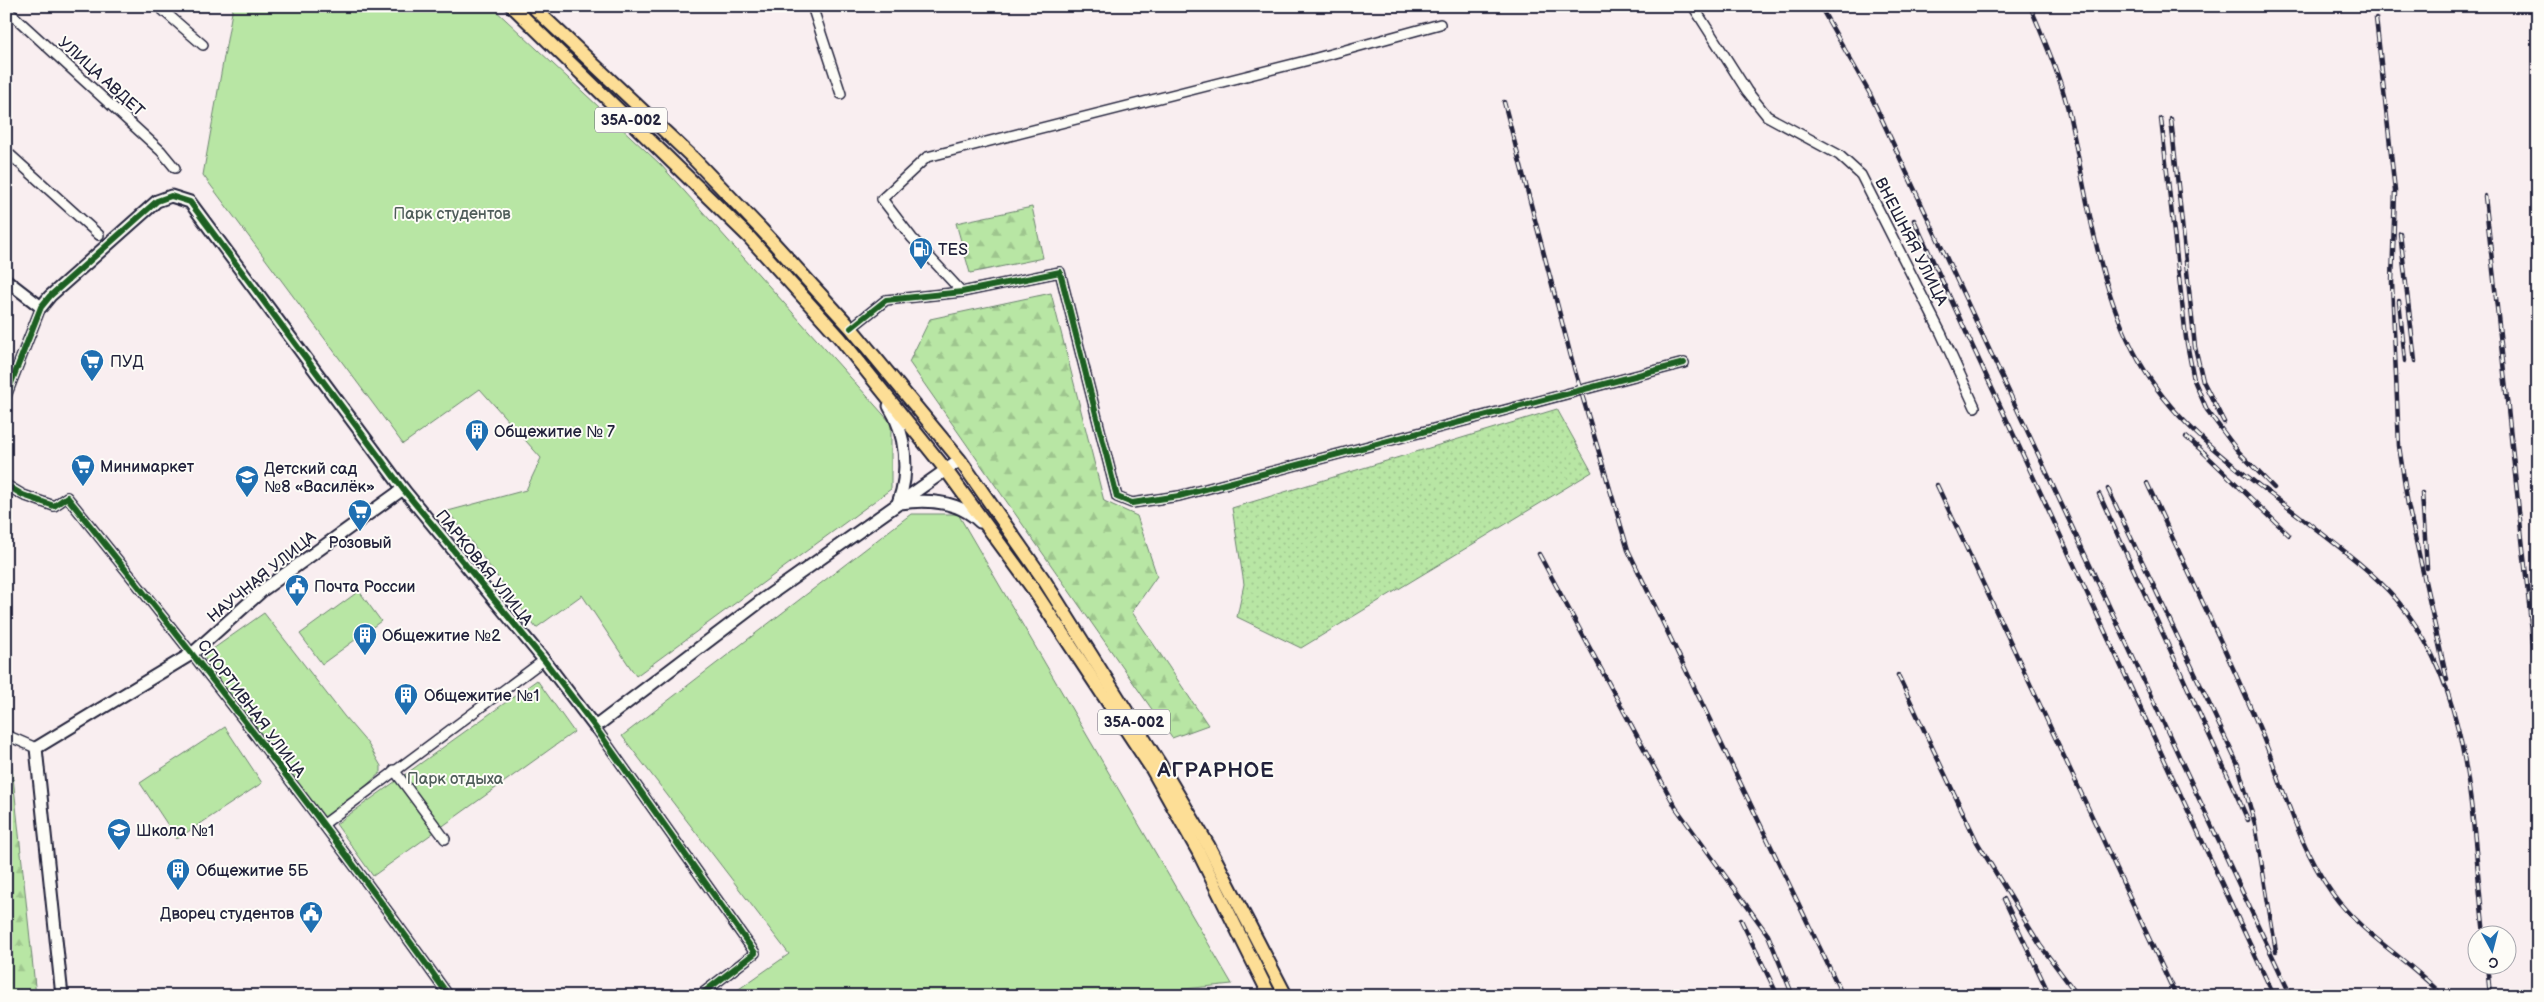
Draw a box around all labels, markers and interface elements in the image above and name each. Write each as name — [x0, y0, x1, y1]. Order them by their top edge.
street label: УЛИЦА АВДЕТ — [54, 33, 149, 121]
road number: 35А-002 — [595, 108, 667, 132]
street label: ВНЕШНЯЯ УЛИЦА — [1870, 175, 1951, 309]
park label: Парк студентов — [393, 205, 511, 224]
fuel station icon: TES — [908, 236, 934, 270]
place label: TES — [938, 241, 968, 260]
supermarket icon: ПУД — [79, 348, 105, 382]
place label: ПУД — [110, 353, 144, 372]
building icon: Общежитие № 7 — [464, 418, 490, 452]
place label: Общежитие № 7 — [494, 423, 615, 442]
supermarket icon: Минимаркет — [70, 453, 96, 487]
place label: Минимаркет — [100, 458, 195, 477]
place label: Детский сад №8 «Василёк» — [264, 460, 375, 497]
school or university icon: Детский сад №8 «Василёк» — [234, 464, 260, 498]
supermarket icon: Розовый — [347, 498, 373, 532]
street label: ПАРКОВАЯ УЛИЦА — [431, 506, 536, 630]
street label: НАУЧНАЯ УЛИЦА — [204, 527, 320, 627]
place label: Розовый — [328, 534, 392, 553]
public building icon: Почта России — [284, 573, 310, 607]
place label: Почта России — [314, 578, 416, 597]
building icon: Общежитие №2 — [352, 622, 378, 656]
place label: Общежитие №2 — [382, 627, 501, 646]
street label: СПОРТИВНАЯ УЛИЦА — [193, 636, 309, 782]
building icon: Общежитие №1 — [393, 682, 419, 716]
place label: Общежитие №1 — [424, 687, 539, 706]
road number: 35А-002 — [1098, 710, 1170, 734]
district label: АГРАРНОЕ — [1156, 758, 1275, 783]
park label: Парк отдыха — [407, 770, 504, 789]
school or university icon: Школа №1 — [106, 817, 132, 851]
place label: Школа №1 — [136, 822, 214, 841]
building icon: Общежитие 5Б — [165, 857, 191, 891]
place label: Общежитие 5Б — [196, 862, 309, 881]
public building icon: Дворец студентов — [298, 900, 324, 934]
place label: Дворец студентов — [160, 905, 295, 924]
north arrow — [2466, 924, 2516, 974]
text: С — [2487, 953, 2499, 971]

